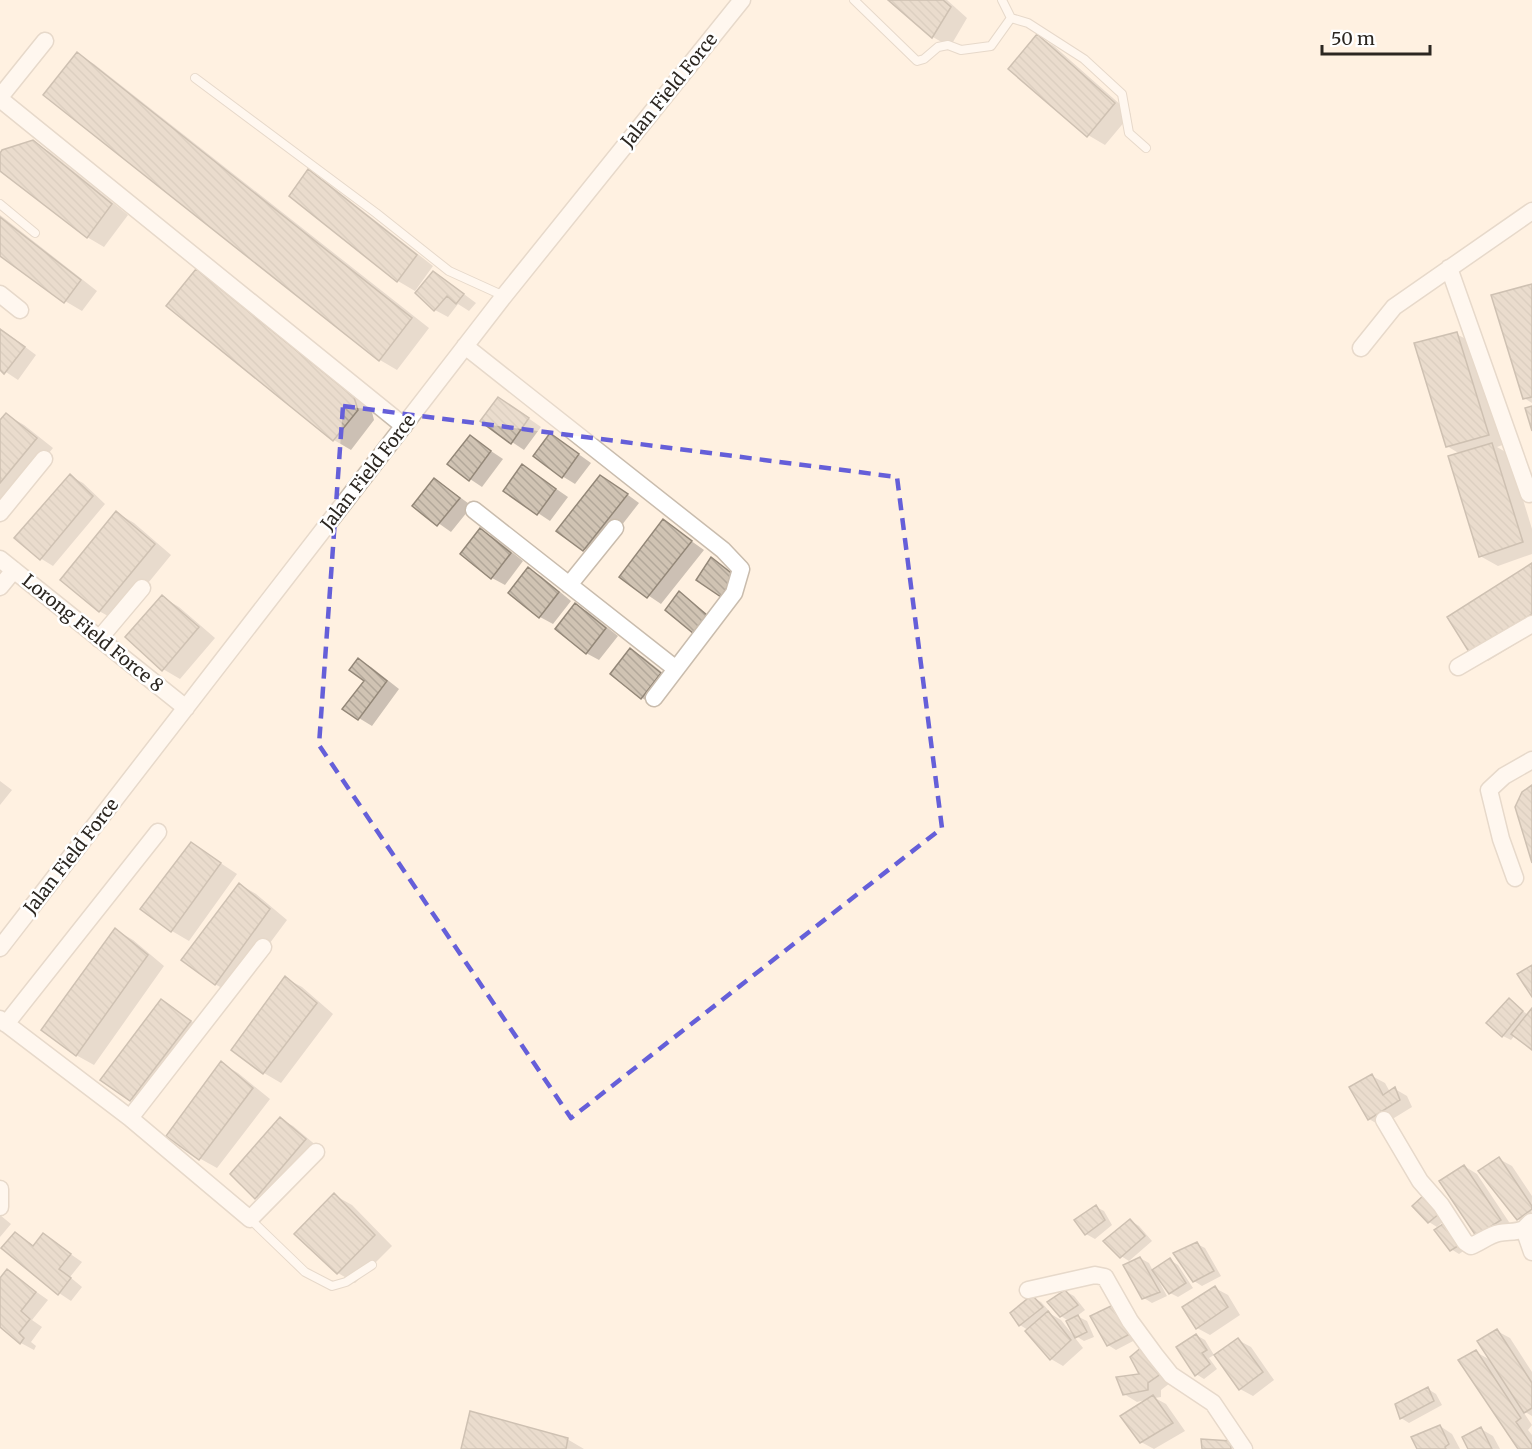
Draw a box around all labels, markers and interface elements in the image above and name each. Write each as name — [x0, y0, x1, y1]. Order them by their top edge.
scale bar — [1322, 18, 1430, 56]
text: 50 m — [1331, 27, 1375, 50]
street label: Jalan Field Force — [615, 28, 722, 153]
street label: Jalan Field Force — [315, 410, 420, 535]
street label: Lorong Field Force 8 — [18, 569, 168, 697]
street label: Jalan Field Force — [18, 794, 123, 919]

